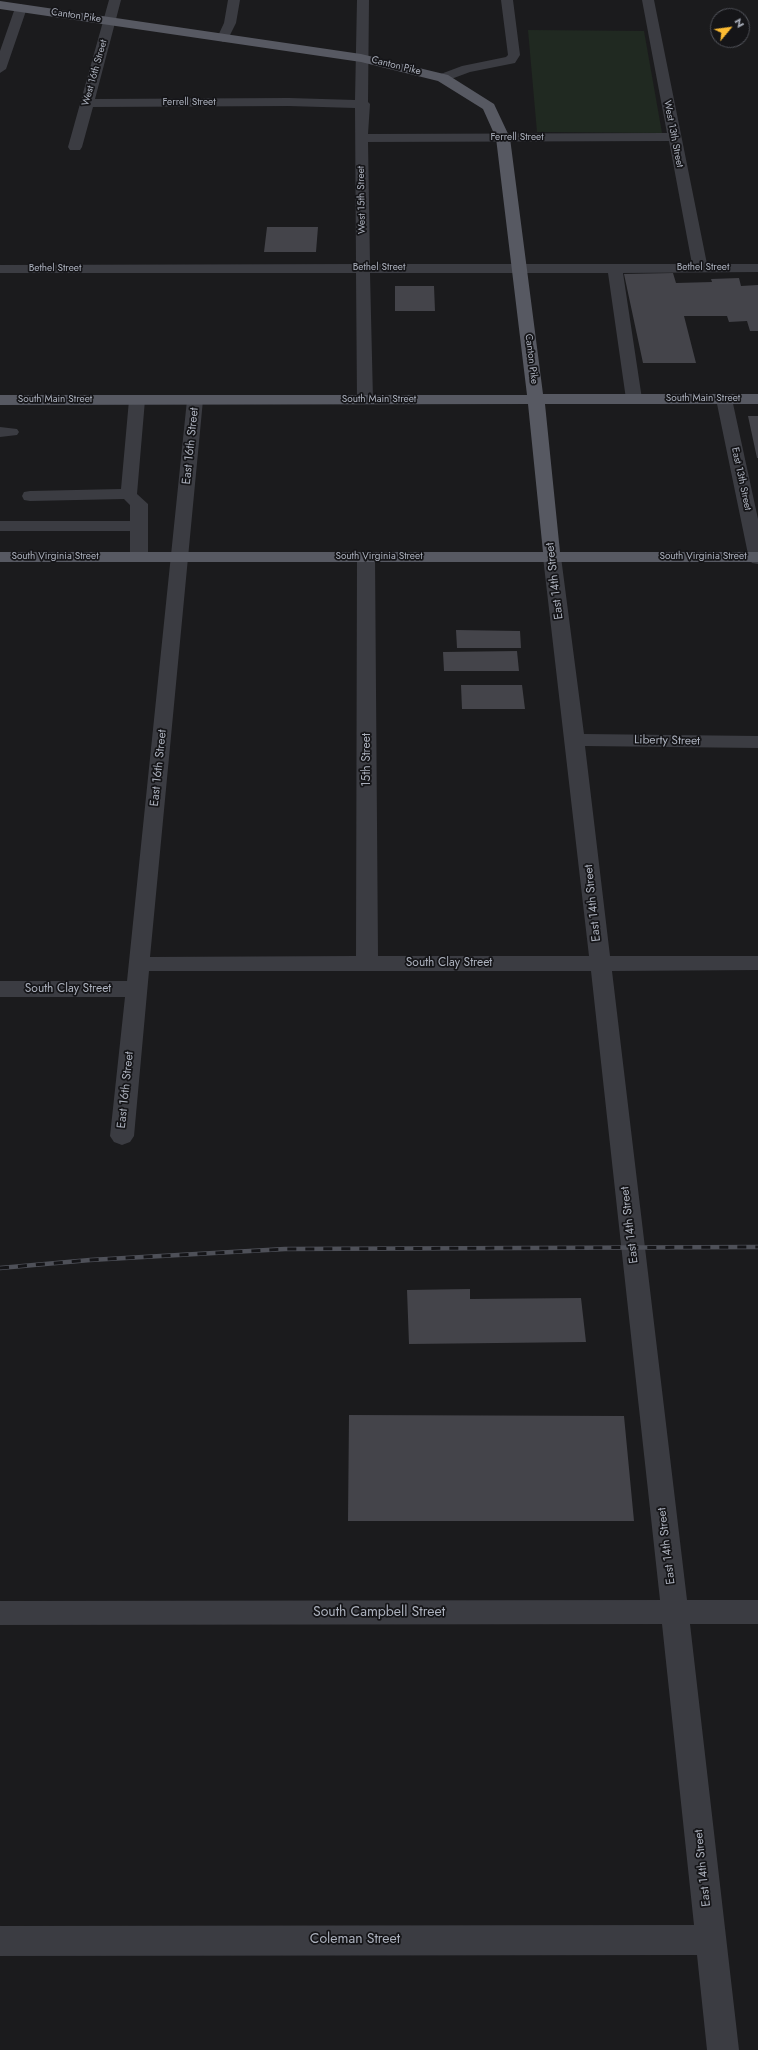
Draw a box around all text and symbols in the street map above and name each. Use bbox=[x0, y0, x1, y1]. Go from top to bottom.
street label: Canton Pike bbox=[50, 7, 102, 25]
north arrow bbox=[710, 8, 750, 48]
text: N bbox=[731, 15, 749, 30]
street label: West 16th Street bbox=[80, 38, 110, 108]
street label: Canton Pike bbox=[370, 54, 422, 78]
street label: Ferrell Street bbox=[162, 97, 216, 109]
street label: West 13th Street bbox=[661, 99, 685, 169]
street label: Ferrell Street bbox=[490, 132, 544, 144]
street label: West 15th Street bbox=[355, 166, 369, 234]
street label: Bethel Street bbox=[353, 262, 405, 274]
street label: Bethel Street bbox=[677, 262, 729, 274]
street label: Bethel Street bbox=[29, 263, 81, 275]
street label: Canton Pike bbox=[522, 333, 540, 385]
street label: South Main Street bbox=[666, 393, 740, 405]
street label: South Main Street bbox=[18, 394, 92, 406]
street label: South Main Street bbox=[342, 394, 416, 406]
street label: East 16th Street bbox=[180, 407, 202, 485]
street label: East 13th Street bbox=[728, 446, 754, 512]
street label: East 14th Street bbox=[543, 542, 567, 620]
street label: South Virginia Street bbox=[11, 551, 99, 563]
street label: South Virginia Street bbox=[335, 551, 423, 563]
street label: South Virginia Street bbox=[659, 551, 747, 563]
street label: East 16th Street bbox=[148, 729, 170, 807]
street label: 15th Street bbox=[360, 733, 374, 787]
street label: Liberty Street bbox=[634, 733, 700, 749]
street label: East 14th Street bbox=[582, 864, 604, 942]
street label: South Clay Street bbox=[406, 956, 492, 970]
street label: South Clay Street bbox=[25, 982, 111, 996]
street label: East 16th Street bbox=[115, 1051, 137, 1129]
street label: East 14th Street bbox=[618, 1186, 642, 1264]
street label: East 14th Street bbox=[655, 1507, 679, 1585]
street label: South Campbell Street bbox=[313, 1605, 445, 1621]
street label: East 14th Street bbox=[692, 1829, 714, 1907]
street label: Coleman Street bbox=[310, 1932, 400, 1948]

